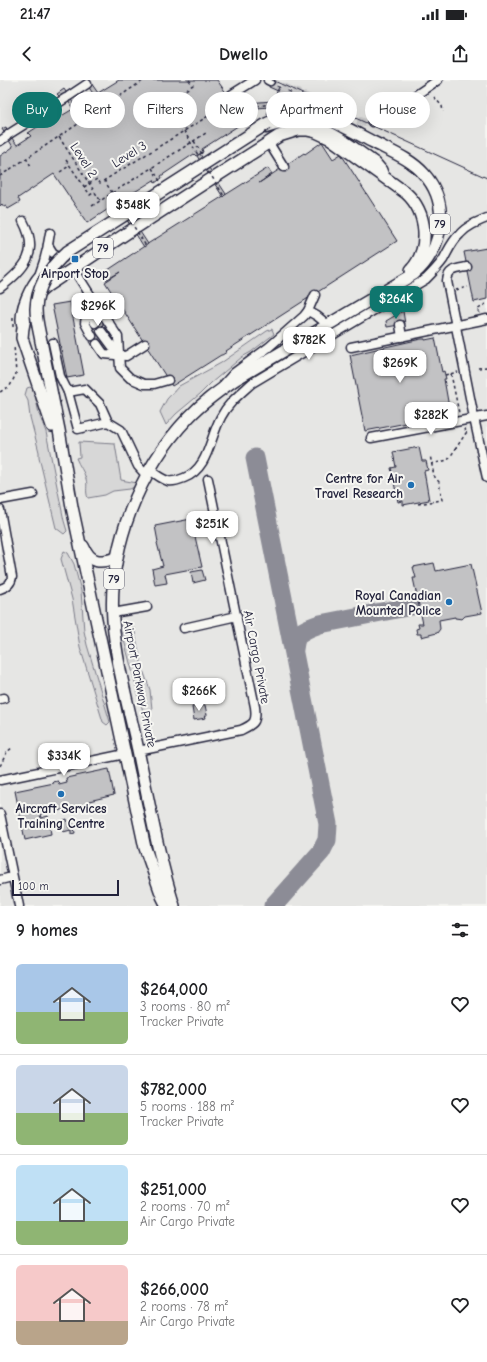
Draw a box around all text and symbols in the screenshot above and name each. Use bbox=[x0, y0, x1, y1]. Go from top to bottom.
text: 21:47 bbox=[20, 5, 50, 23]
icon: back bbox=[16, 43, 38, 65]
icon: share bbox=[449, 43, 471, 65]
text: Dwello bbox=[219, 44, 268, 65]
chip: Buy bbox=[12, 92, 62, 128]
chip: Rent bbox=[70, 92, 125, 128]
chip: Filters bbox=[133, 92, 197, 128]
chip: New bbox=[205, 92, 258, 128]
chip: Apartment bbox=[266, 92, 357, 128]
chip: House bbox=[365, 92, 430, 128]
street label: Level 3 bbox=[109, 138, 149, 170]
street label: Level 2 bbox=[67, 140, 101, 180]
pin: $548K bbox=[105, 192, 161, 226]
text: $548K bbox=[116, 197, 150, 212]
road number: 79 bbox=[430, 214, 450, 234]
road number: 79 bbox=[93, 238, 113, 258]
marker: Airport Stop bbox=[70, 254, 80, 264]
place label: Airport Stop bbox=[41, 266, 109, 281]
pin: $264K bbox=[368, 286, 424, 320]
text: $264K bbox=[379, 291, 413, 306]
pin: $296K bbox=[70, 293, 126, 327]
text: $296K bbox=[80, 298, 116, 313]
pin: $782K bbox=[281, 327, 337, 361]
text: $782K bbox=[292, 332, 326, 347]
pin: $269K bbox=[372, 350, 428, 384]
text: $269K bbox=[382, 355, 418, 370]
pin: $282K bbox=[403, 402, 459, 436]
text: $282K bbox=[414, 407, 448, 422]
place label: Centre for Air Travel Research bbox=[315, 471, 404, 501]
marker: Centre for Air Travel Research bbox=[406, 480, 416, 490]
pin: $251K bbox=[184, 511, 240, 545]
text: $251K bbox=[195, 516, 229, 531]
road number: 79 bbox=[104, 569, 124, 589]
place label: Royal Canadian Mounted Police bbox=[355, 588, 442, 618]
marker: Royal Canadian Mounted Police bbox=[444, 597, 454, 607]
street label: Air Cargo Private bbox=[241, 609, 273, 705]
street label: Airport Parkway Private bbox=[120, 619, 160, 749]
pin: $266K bbox=[171, 678, 227, 712]
text: $266K bbox=[181, 683, 217, 698]
pin: $334K bbox=[36, 743, 92, 777]
text: $334K bbox=[47, 748, 81, 763]
marker: Aircraft Services Training Centre bbox=[56, 789, 66, 799]
place label: Aircraft Services Training Centre bbox=[15, 801, 107, 831]
scale bar bbox=[12, 878, 119, 897]
text: 100 m bbox=[18, 880, 49, 893]
icon: filters bbox=[449, 919, 471, 941]
text: 9 homes bbox=[16, 921, 78, 940]
icon: home bbox=[48, 980, 96, 1028]
text: $264,000 bbox=[140, 980, 208, 999]
icon: heart bbox=[449, 993, 471, 1015]
text: 3 rooms · 80 m² bbox=[140, 999, 230, 1014]
text: Tracker Private bbox=[140, 1014, 224, 1029]
text: $782,000 bbox=[140, 1080, 207, 1099]
icon: home bbox=[48, 1081, 96, 1129]
icon: heart bbox=[449, 1094, 471, 1116]
text: 5 rooms · 188 m² bbox=[140, 1099, 234, 1114]
text: Tracker Private bbox=[140, 1114, 224, 1129]
text: $251,000 bbox=[140, 1180, 207, 1199]
icon: home bbox=[48, 1181, 96, 1229]
icon: heart bbox=[449, 1194, 471, 1216]
text: 2 rooms · 70 m² bbox=[140, 1199, 229, 1214]
text: Air Cargo Private bbox=[140, 1214, 235, 1229]
text: $266,000 bbox=[140, 1280, 209, 1299]
icon: home bbox=[48, 1281, 96, 1329]
icon: heart bbox=[449, 1294, 471, 1316]
text: 2 rooms · 78 m² bbox=[140, 1299, 228, 1314]
text: Air Cargo Private bbox=[140, 1314, 235, 1329]

